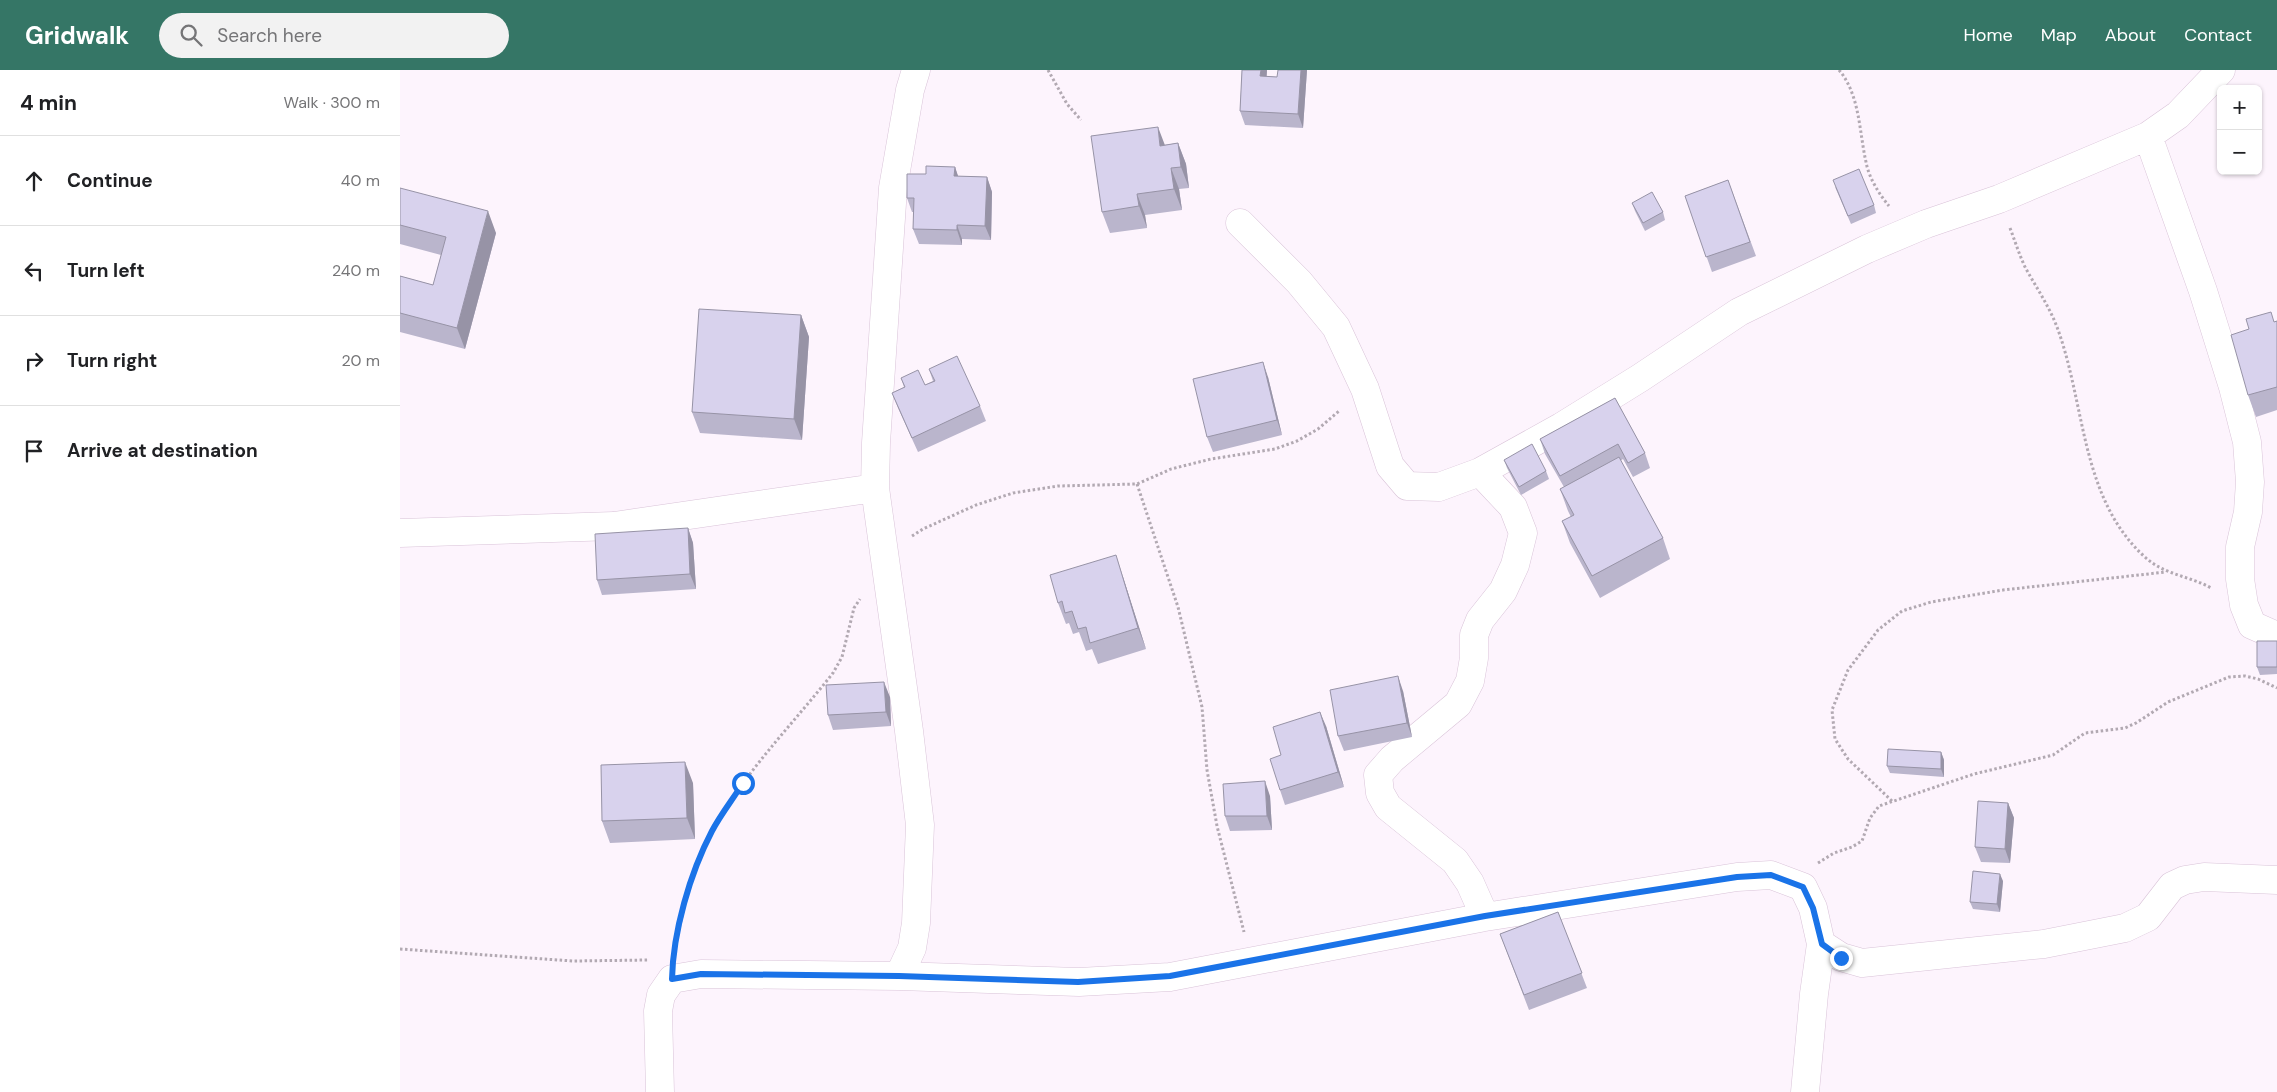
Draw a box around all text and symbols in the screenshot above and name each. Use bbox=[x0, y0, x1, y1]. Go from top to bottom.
search box bbox=[159, 13, 509, 58]
text: Gridwalk bbox=[25, 20, 129, 51]
icon: search bbox=[177, 21, 205, 49]
text: Search here bbox=[217, 23, 322, 48]
text: Home bbox=[1963, 23, 2013, 47]
text: Map bbox=[2041, 23, 2077, 47]
text: About bbox=[2105, 23, 2156, 47]
text: Contact bbox=[2184, 23, 2252, 47]
map controls bbox=[2217, 85, 2262, 175]
button: + bbox=[2217, 85, 2262, 130]
text: 4 min bbox=[20, 89, 77, 117]
text: Walk · 300 m bbox=[283, 92, 380, 113]
button: − bbox=[2217, 130, 2262, 175]
icon: ahead bbox=[20, 167, 48, 195]
text: Continue bbox=[67, 168, 153, 193]
text: 40 m bbox=[341, 170, 380, 191]
icon: left bbox=[20, 257, 48, 285]
text: Turn left bbox=[67, 258, 145, 283]
text: 240 m bbox=[332, 260, 380, 281]
icon: right bbox=[20, 347, 48, 375]
text: Turn right bbox=[67, 348, 157, 373]
text: 20 m bbox=[341, 350, 380, 371]
icon: arrive bbox=[20, 437, 48, 465]
text: Arrive at destination bbox=[67, 438, 258, 463]
route start bbox=[732, 772, 755, 795]
route end bbox=[1830, 947, 1853, 970]

